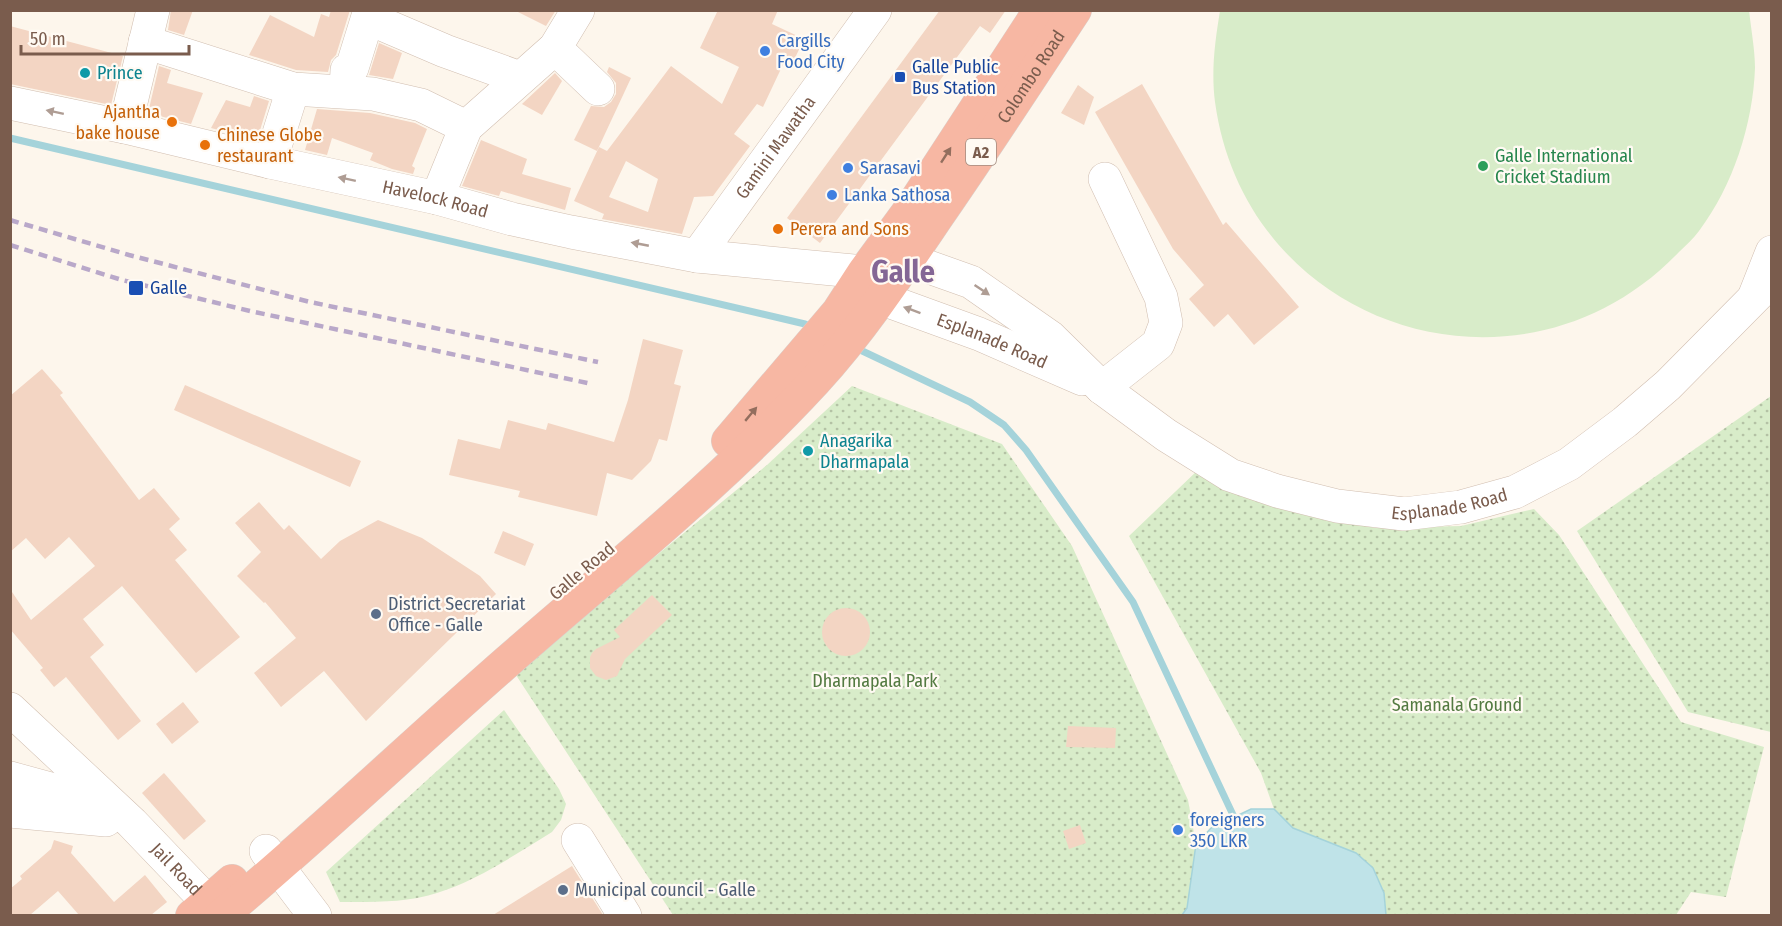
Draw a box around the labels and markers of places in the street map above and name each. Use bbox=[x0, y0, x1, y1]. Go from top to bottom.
place label: Cargills Food City bbox=[777, 30, 845, 73]
marker: Cargills Food City bbox=[758, 44, 772, 58]
place label: Galle Public Bus Station bbox=[912, 56, 999, 99]
place label: Prince bbox=[97, 62, 143, 84]
marker: Prince bbox=[78, 66, 92, 80]
marker: Galle Public Bus Station bbox=[893, 70, 907, 84]
place label: Ajantha bake house bbox=[75, 101, 160, 144]
marker: Ajantha bake house bbox=[165, 115, 179, 129]
place label: Chinese Globe restaurant bbox=[217, 124, 322, 167]
marker: Chinese Globe restaurant bbox=[198, 138, 212, 152]
place label: Galle International Cricket Stadium bbox=[1495, 145, 1633, 188]
place label: Sarasavi bbox=[860, 157, 921, 179]
marker: Galle International Cricket Stadium bbox=[1476, 159, 1490, 173]
marker: Sarasavi bbox=[841, 161, 855, 175]
place label: Lanka Sathosa bbox=[844, 184, 950, 206]
marker: Lanka Sathosa bbox=[825, 188, 839, 202]
place label: Perera and Sons bbox=[790, 218, 909, 240]
marker: Perera and Sons bbox=[771, 222, 785, 236]
place label: Galle bbox=[150, 277, 187, 299]
marker: Galle bbox=[127, 279, 145, 297]
place label: Anagarika Dharmapala bbox=[820, 430, 909, 473]
marker: Anagarika Dharmapala bbox=[801, 444, 815, 458]
place label: District Secretariat Office - Galle bbox=[388, 593, 526, 636]
marker: District Secretariat Office - Galle bbox=[369, 607, 383, 621]
place label: foreigners 350 LKR bbox=[1190, 809, 1265, 852]
marker: foreigners 350 LKR bbox=[1171, 823, 1185, 837]
place label: Municipal council - Galle bbox=[575, 879, 756, 901]
marker: Municipal council - Galle bbox=[556, 883, 570, 897]

